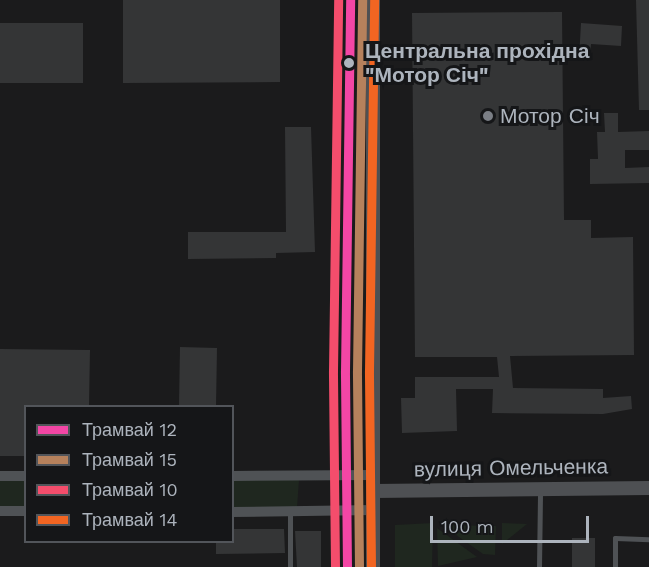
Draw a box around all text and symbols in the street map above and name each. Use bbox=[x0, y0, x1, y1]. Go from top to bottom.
place label: Центральна прохідна "Мотор Січ" bbox=[365, 38, 589, 88]
marker: Центральна прохідна "Мотор Січ" bbox=[338, 52, 360, 74]
place label: Мотор Січ bbox=[500, 103, 600, 129]
marker: Мотор Січ bbox=[481, 109, 495, 123]
legend bbox=[24, 405, 234, 543]
text: Трамвай 12 bbox=[82, 419, 177, 440]
text: Трамвай 15 bbox=[82, 449, 177, 470]
street label: вулиця Омельченка bbox=[414, 454, 608, 482]
text: Трамвай 10 bbox=[82, 479, 178, 500]
scale bar bbox=[433, 504, 592, 542]
text: Трамвай 14 bbox=[82, 509, 178, 530]
text: 100 m bbox=[441, 516, 494, 537]

